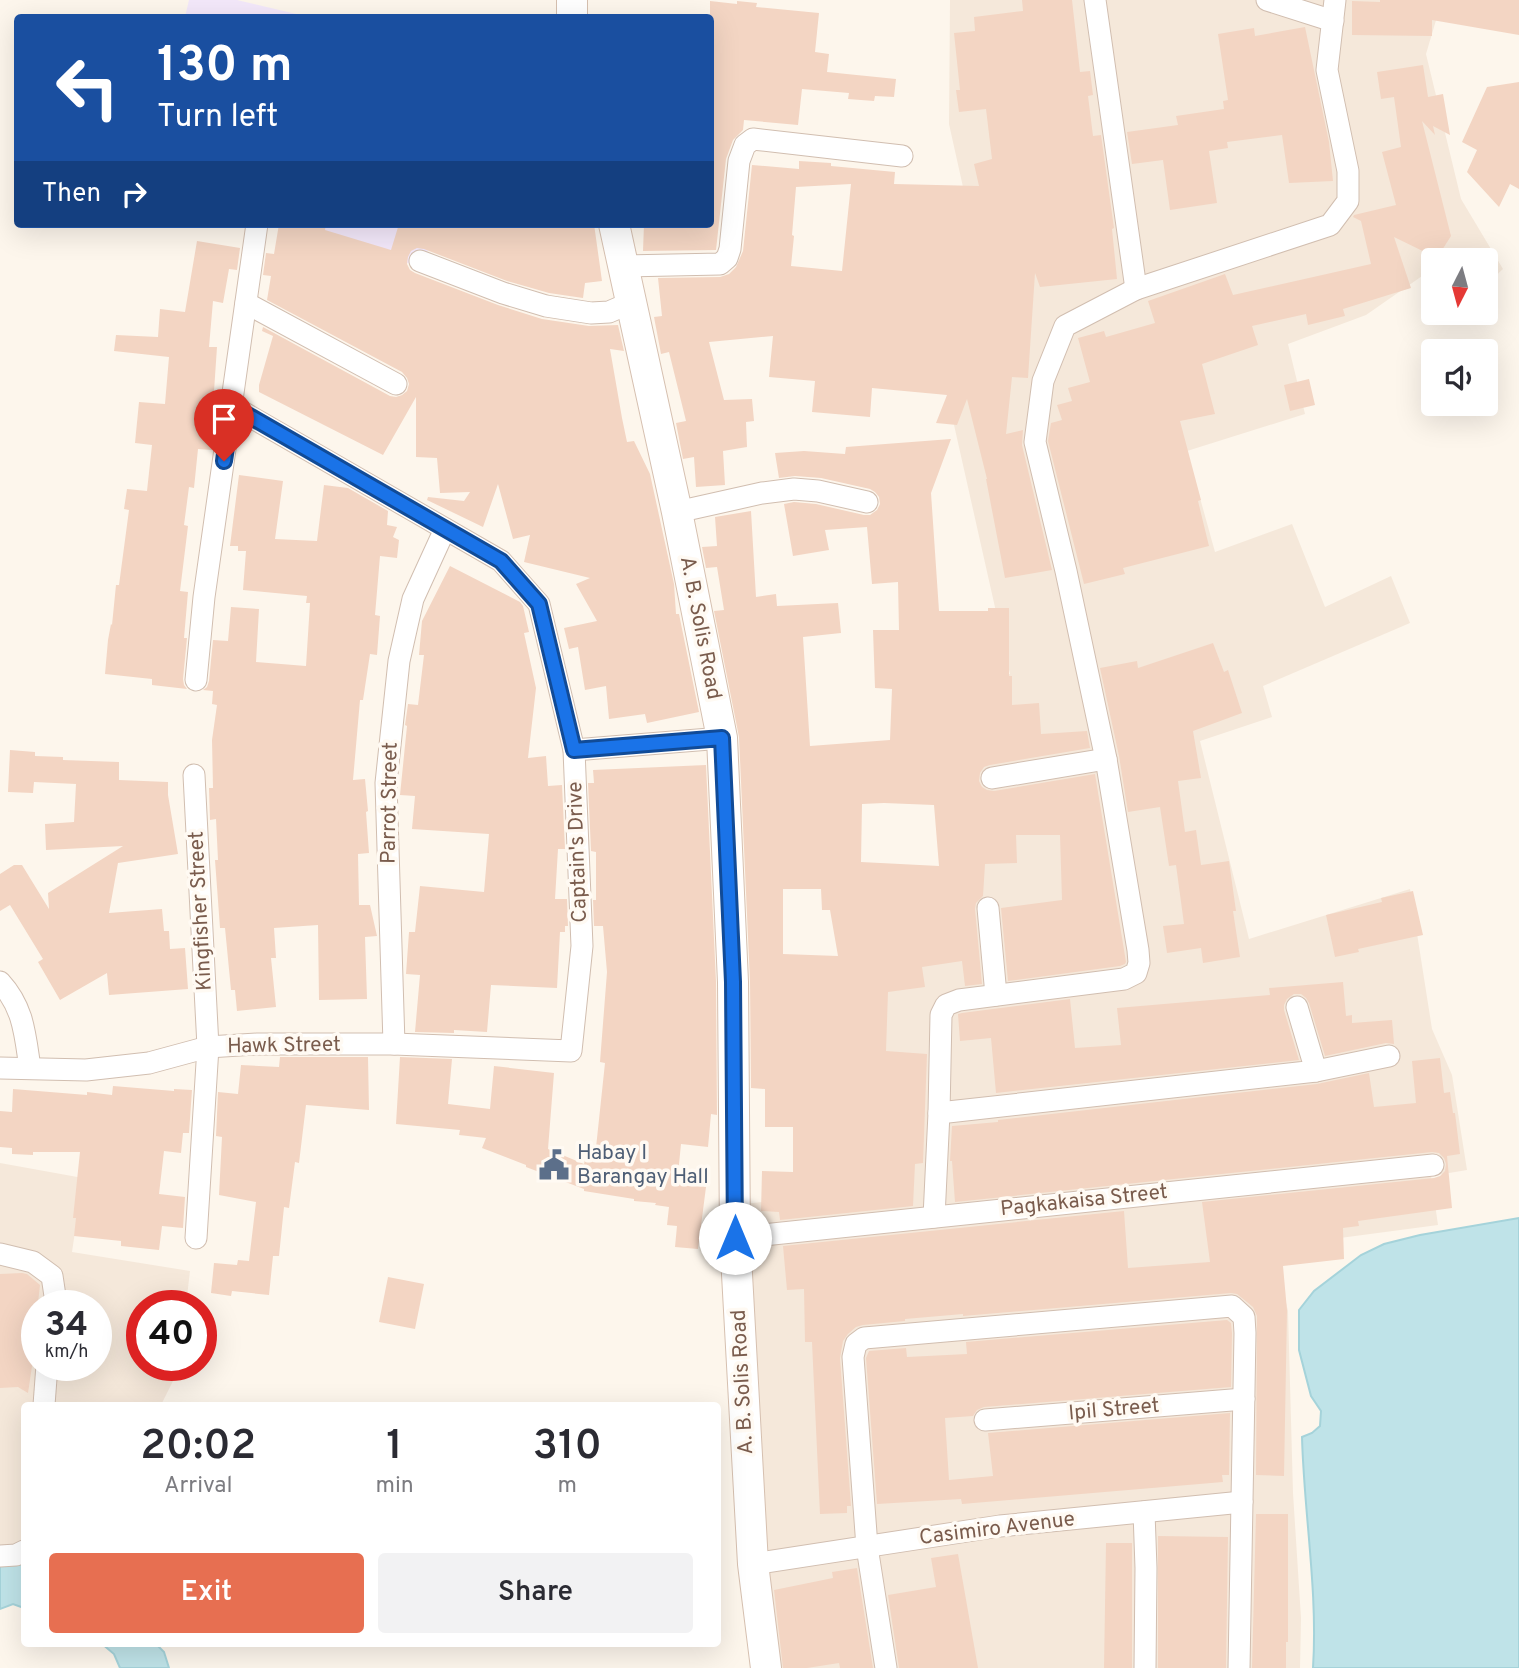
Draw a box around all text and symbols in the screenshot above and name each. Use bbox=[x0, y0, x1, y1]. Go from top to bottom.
text: 130 m bbox=[157, 37, 293, 99]
icon: left bbox=[42, 42, 133, 133]
text: Turn left bbox=[157, 98, 278, 138]
icon: right bbox=[115, 175, 153, 213]
text: Then bbox=[42, 178, 101, 211]
north arrow bbox=[1421, 248, 1498, 326]
map controls bbox=[1421, 248, 1498, 416]
button: sound bbox=[1421, 339, 1498, 416]
pin bbox=[194, 389, 254, 461]
icon: arrive bbox=[205, 400, 243, 438]
street label: A. B. Solis Road bbox=[673, 554, 727, 702]
street label: Parrot Street bbox=[375, 742, 405, 864]
street label: Captain's Drive bbox=[562, 781, 594, 923]
street label: Kingfisher Street bbox=[183, 830, 219, 992]
street label: Hawk Street bbox=[227, 1032, 341, 1060]
place label: Habay I Barangay Hall bbox=[577, 1140, 709, 1191]
public building icon: Habay I Barangay Hall bbox=[537, 1148, 571, 1182]
street label: Pagkakaisa Street bbox=[999, 1179, 1169, 1223]
position arrow bbox=[698, 1201, 772, 1275]
speed limit sign: 40 bbox=[126, 1290, 217, 1381]
text: 34 bbox=[45, 1304, 88, 1348]
street label: A. B. Solis Road bbox=[726, 1309, 760, 1455]
text: km/h bbox=[45, 1341, 88, 1364]
street label: Ipil Street bbox=[1067, 1393, 1161, 1427]
text: 20:02 bbox=[140, 1421, 256, 1474]
text: 1 bbox=[386, 1421, 403, 1474]
text: 310 bbox=[533, 1421, 602, 1474]
text: Arrival bbox=[164, 1472, 232, 1501]
text: min bbox=[375, 1472, 414, 1501]
text: m bbox=[558, 1472, 577, 1501]
street label: Casimiro Avenue bbox=[918, 1506, 1076, 1552]
button: Exit bbox=[49, 1553, 364, 1633]
button: Share bbox=[378, 1553, 693, 1633]

